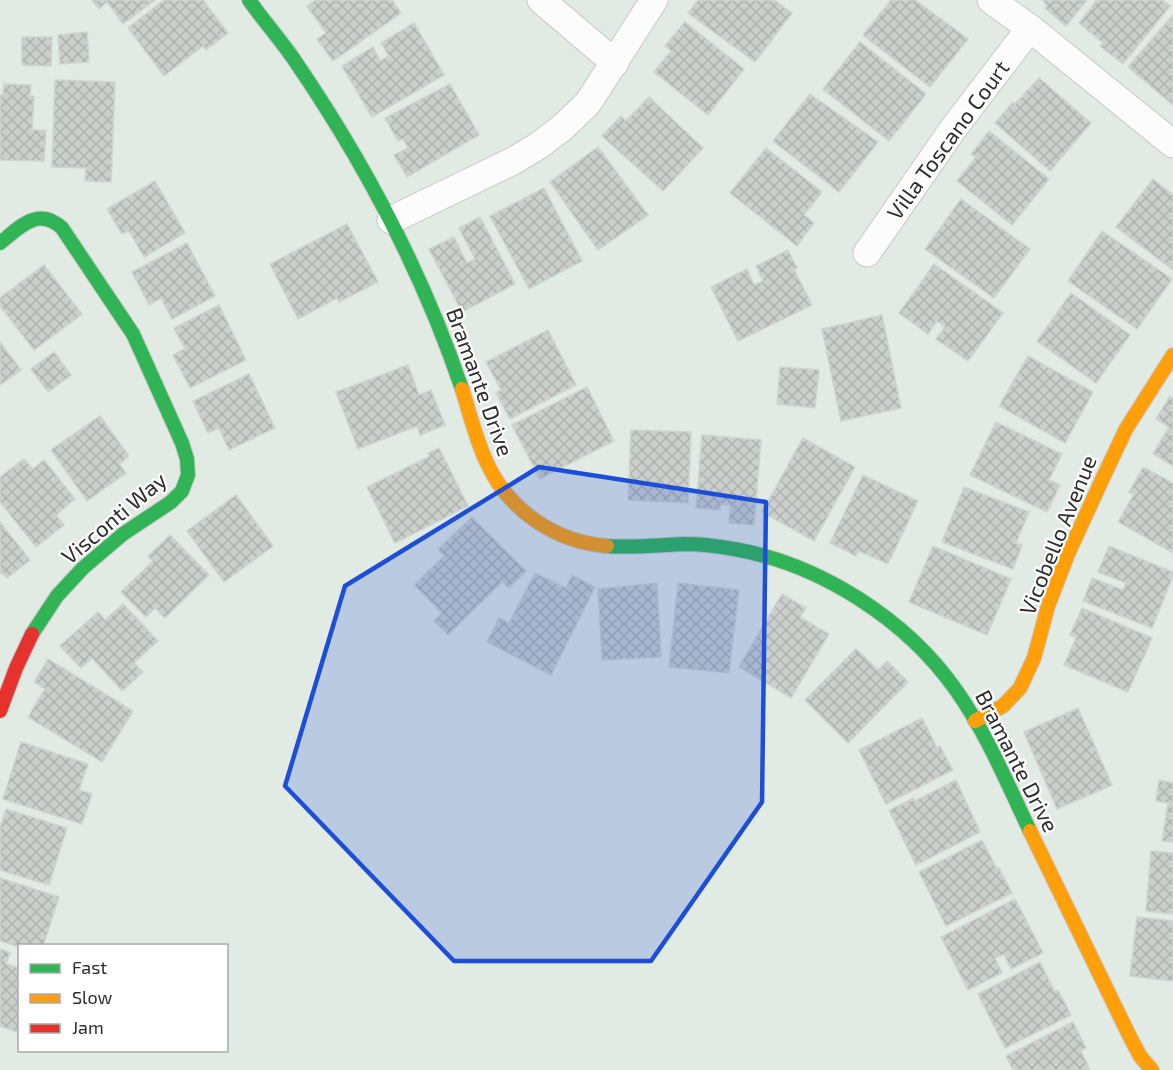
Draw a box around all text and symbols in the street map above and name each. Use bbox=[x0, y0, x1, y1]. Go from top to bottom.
street label: Villa Toscano Court bbox=[881, 55, 1014, 224]
street label: Bramante Drive bbox=[442, 304, 520, 459]
street label: Vicobello Avenue bbox=[1013, 451, 1101, 618]
street label: Visconti Way bbox=[56, 466, 171, 569]
street label: Bramante Drive bbox=[971, 685, 1065, 836]
legend bbox=[18, 944, 228, 1052]
text: Fast bbox=[72, 956, 107, 978]
text: Slow bbox=[72, 986, 113, 1008]
text: Jam bbox=[72, 1016, 104, 1038]

